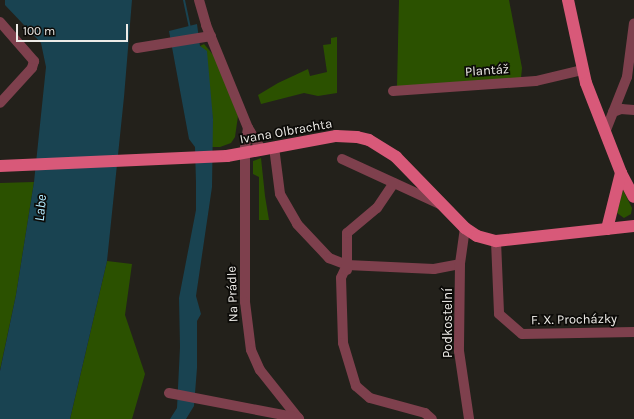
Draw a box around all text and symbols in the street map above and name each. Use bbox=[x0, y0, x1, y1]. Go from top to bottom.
scale bar bbox=[18, 16, 130, 42]
text: 100 m bbox=[23, 24, 55, 38]
street label: Plantáž bbox=[464, 62, 510, 80]
street label: Ivana Olbrachta bbox=[239, 116, 333, 148]
water label: Labe bbox=[31, 194, 51, 222]
street label: Na Prádle bbox=[224, 266, 242, 322]
street label: Podkostelní bbox=[440, 288, 456, 358]
street label: F. X. Procházky bbox=[531, 311, 617, 329]

